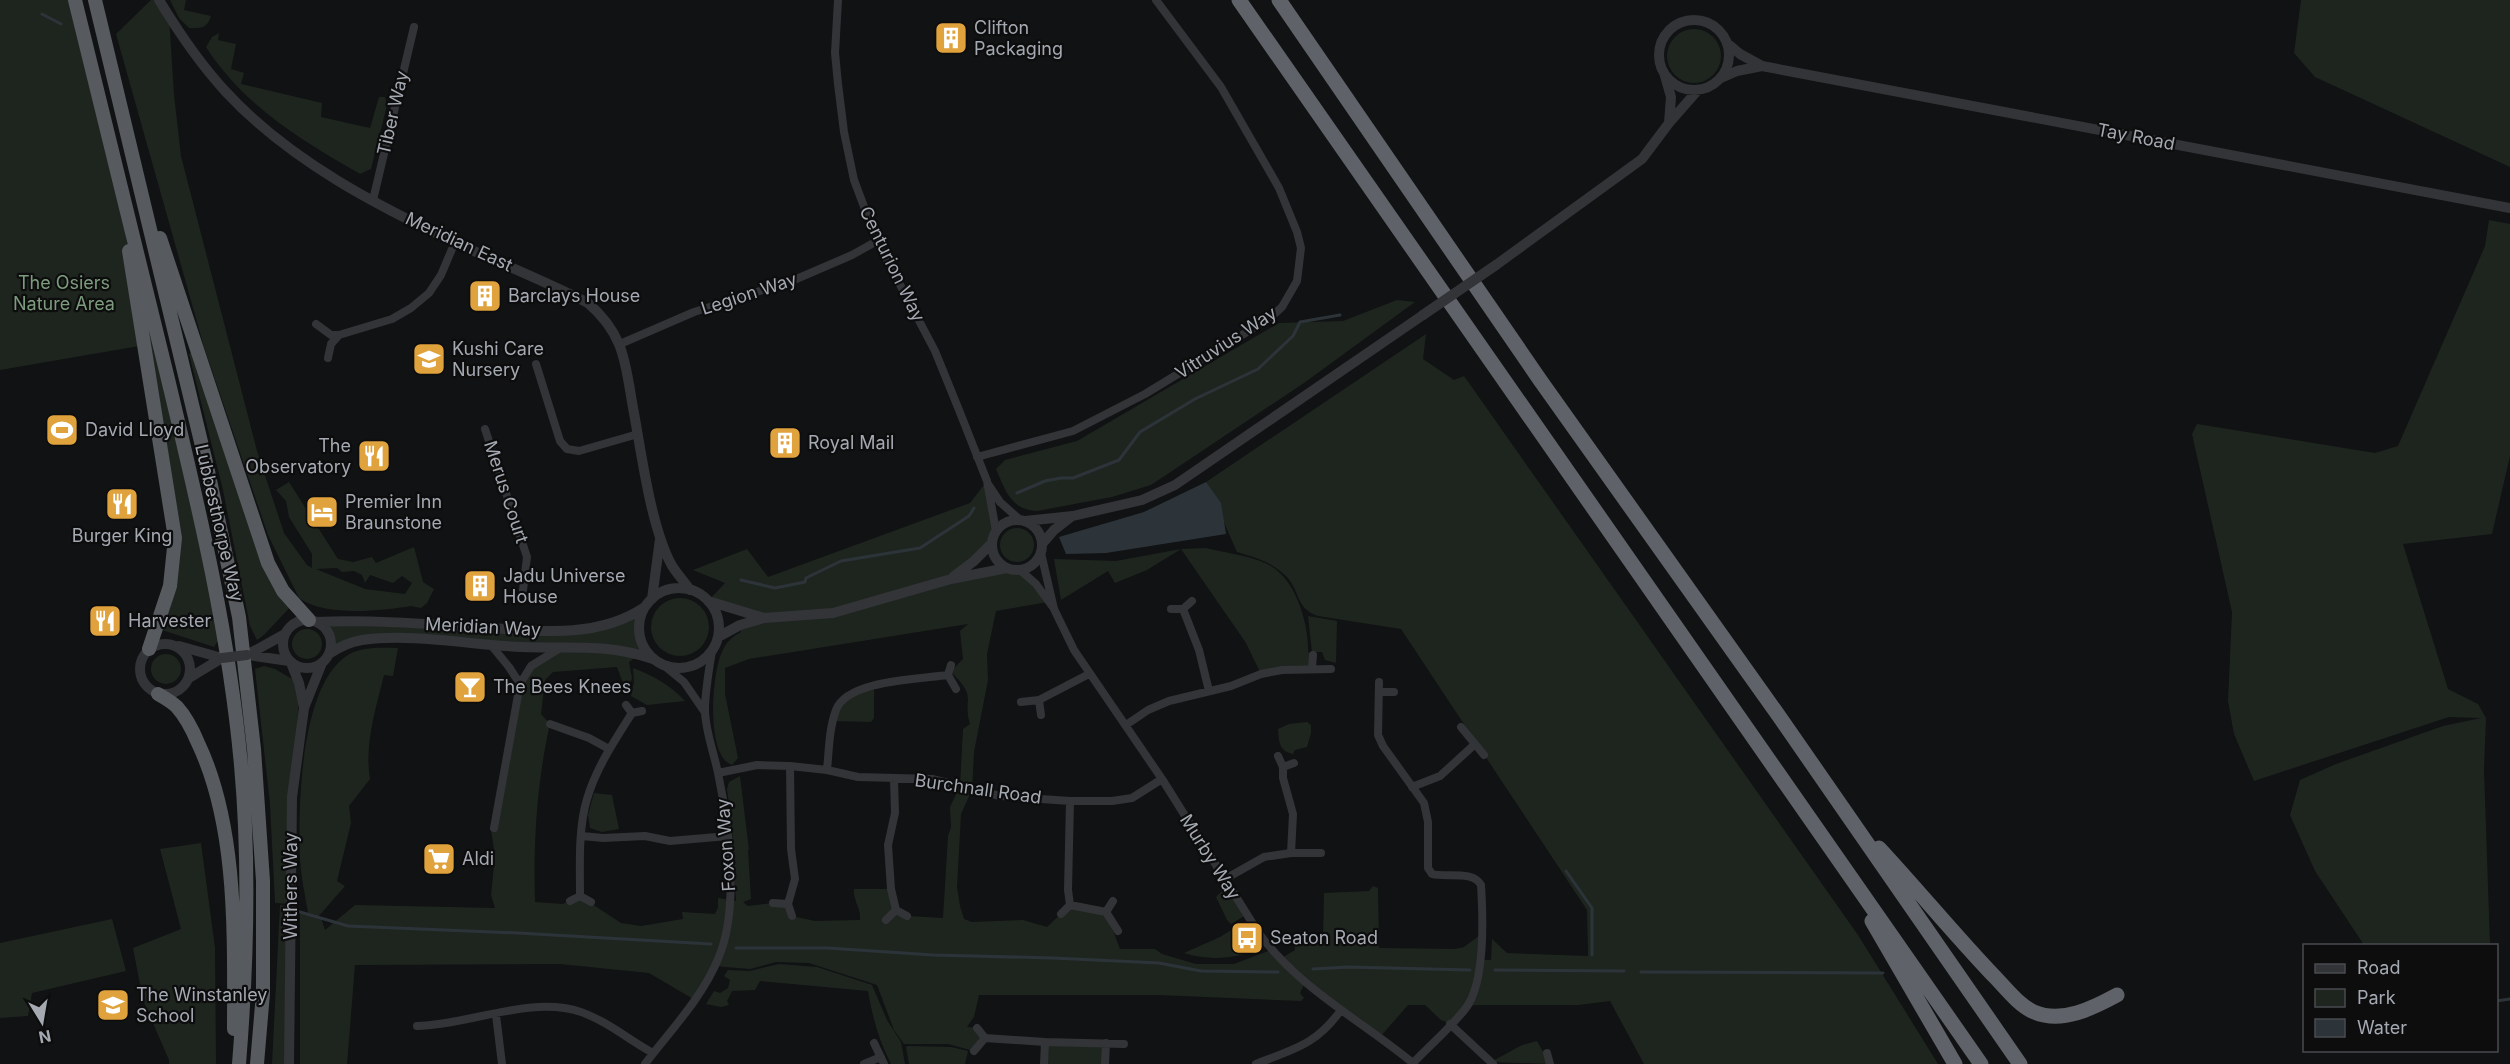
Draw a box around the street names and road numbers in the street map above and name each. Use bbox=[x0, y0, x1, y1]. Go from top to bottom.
street label: Tiber Way bbox=[373, 69, 412, 157]
street label: Tay Road bbox=[2095, 119, 2177, 154]
street label: Centurion Way bbox=[856, 203, 929, 325]
street label: Meridian East bbox=[402, 208, 516, 276]
street label: Legion Way bbox=[698, 268, 799, 319]
street label: Vitruvius Way bbox=[1171, 302, 1280, 383]
street label: Merus Court bbox=[480, 438, 533, 546]
street label: Lubbesthorpe Way bbox=[191, 442, 248, 603]
street label: Meridian Way bbox=[424, 613, 542, 640]
street label: Burchnall Road bbox=[913, 769, 1043, 808]
street label: Foxon Way bbox=[712, 798, 739, 892]
street label: Murby Way bbox=[1176, 810, 1245, 903]
street label: Withers Way bbox=[280, 832, 301, 940]

